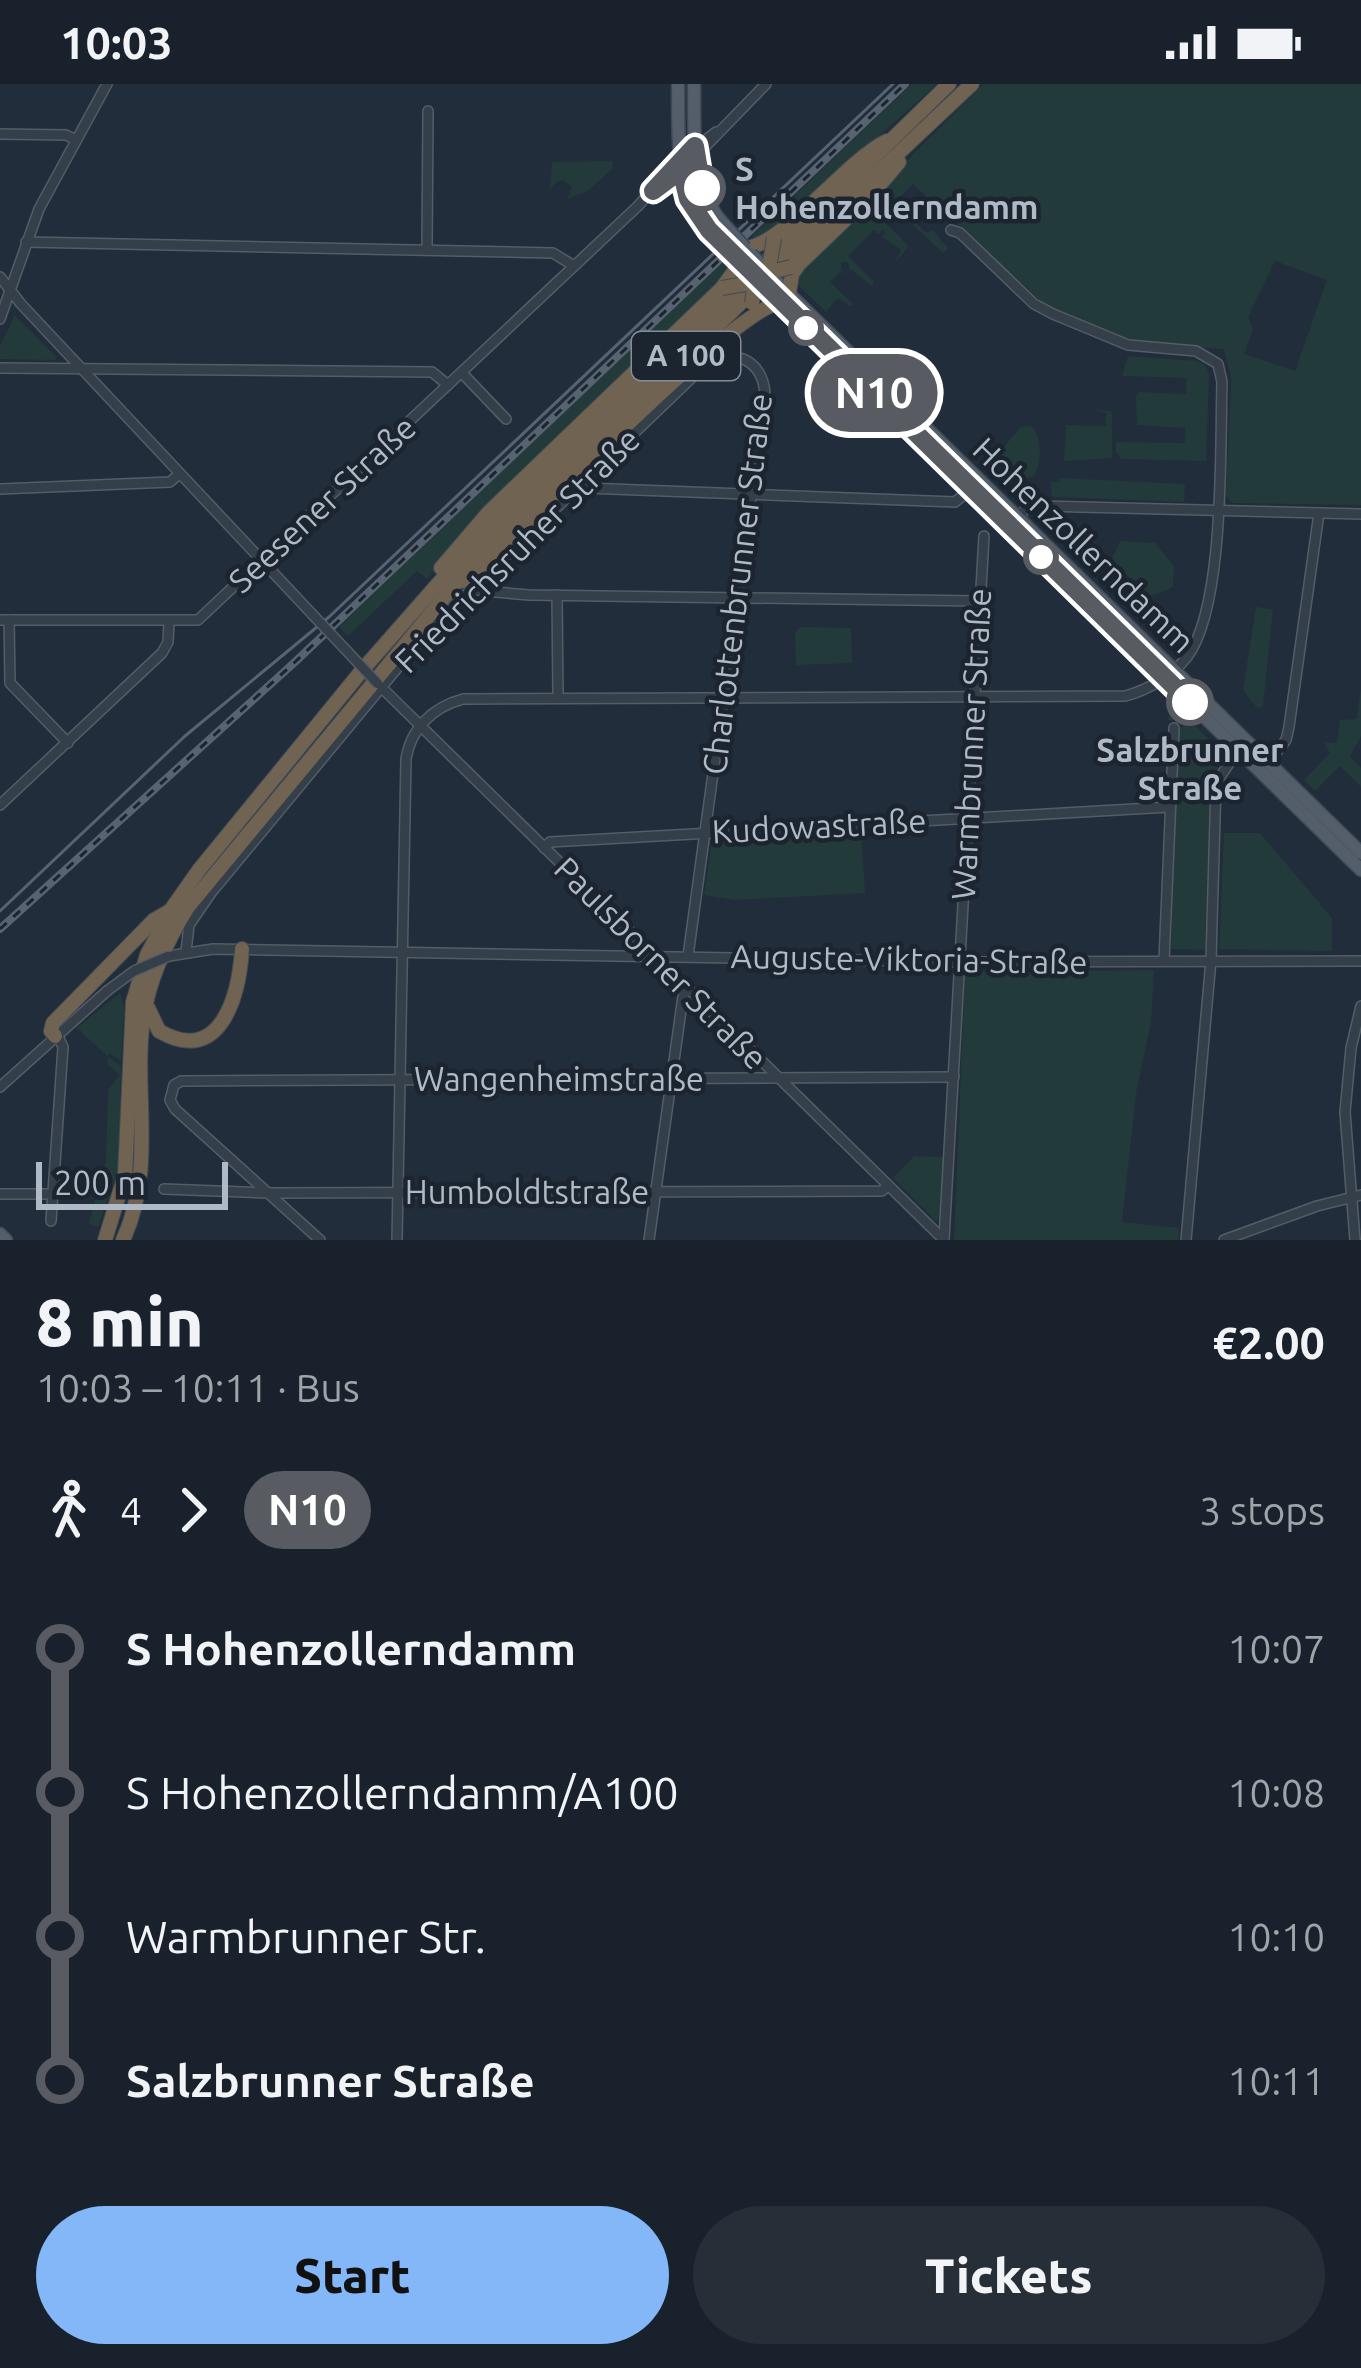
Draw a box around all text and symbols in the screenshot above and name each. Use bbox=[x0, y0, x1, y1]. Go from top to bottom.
text: 10:03 bbox=[60, 17, 173, 68]
place label: S Hohenzollerndamm bbox=[735, 150, 1038, 225]
marker: S Hohenzollerndamm bbox=[680, 166, 724, 210]
unlabelled marker bbox=[790, 312, 822, 344]
road number: A 100 bbox=[632, 332, 740, 380]
line badge: N10 bbox=[805, 354, 943, 432]
text: N10 bbox=[835, 369, 913, 416]
street label: Charlottenbrunner Straße bbox=[695, 391, 778, 777]
street label: Seesener Straße bbox=[221, 408, 422, 599]
street label: Friedrichsruher Straße bbox=[387, 420, 646, 679]
street label: Hohenzollerndamm bbox=[966, 430, 1202, 660]
unlabelled marker bbox=[1025, 541, 1057, 573]
street label: Warmbrunner Straße bbox=[944, 587, 997, 901]
marker: Salzbrunner Straße bbox=[1168, 680, 1212, 724]
place label: Salzbrunner Straße bbox=[1096, 731, 1284, 806]
street label: Kudowastraße bbox=[711, 801, 927, 850]
street label: Paulsborner Straße bbox=[548, 849, 775, 1076]
street label: Auguste-Viktoria-Straße bbox=[730, 937, 1088, 980]
street label: Wangenheimstraße bbox=[414, 1060, 704, 1097]
scale bar bbox=[36, 1156, 228, 1209]
text: 200 m bbox=[54, 1164, 146, 1201]
street label: Humboldtstraße bbox=[405, 1173, 649, 1210]
text: 8 min bbox=[36, 1284, 204, 1358]
text: €2.00 bbox=[1212, 1317, 1325, 1368]
text: 10:03 – 10:11 · Bus bbox=[36, 1366, 360, 1409]
icon: walk bbox=[36, 1477, 102, 1543]
icon: forward bbox=[160, 1477, 226, 1543]
text: N10 bbox=[268, 1486, 347, 1533]
text: 4 bbox=[120, 1489, 142, 1532]
text: 3 stops bbox=[1199, 1489, 1325, 1532]
text: S Hohenzollerndamm bbox=[126, 1623, 576, 1674]
text: 10:07 bbox=[1227, 1627, 1325, 1670]
text: S Hohenzollerndamm/A100 bbox=[126, 1767, 679, 1818]
text: 10:08 bbox=[1227, 1771, 1325, 1814]
text: Warmbrunner Str. bbox=[126, 1911, 486, 1962]
text: 10:10 bbox=[1227, 1915, 1325, 1958]
text: Salzbrunner Straße bbox=[126, 2055, 535, 2106]
text: 10:11 bbox=[1227, 2059, 1325, 2102]
button: Start bbox=[36, 2206, 669, 2344]
button: Tickets bbox=[693, 2206, 1325, 2344]

